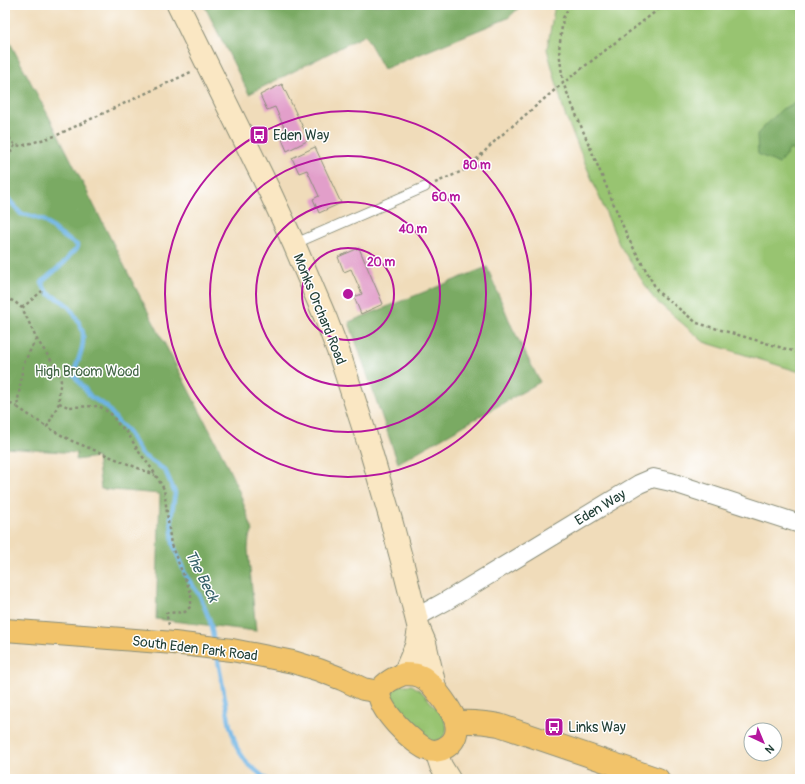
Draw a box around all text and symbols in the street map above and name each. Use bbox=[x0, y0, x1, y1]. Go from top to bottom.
bus stop icon: Eden Way bbox=[248, 124, 270, 146]
place label: Eden Way bbox=[273, 127, 329, 144]
text: 80 m bbox=[463, 158, 491, 173]
text: 60 m bbox=[432, 190, 461, 205]
text: 40 m bbox=[398, 222, 428, 237]
street label: Monks Orchard Road bbox=[290, 251, 350, 367]
text: 20 m bbox=[367, 255, 395, 270]
centre of rings bbox=[341, 287, 355, 301]
park label: High Broom Wood bbox=[35, 363, 140, 380]
street label: Eden Way bbox=[572, 486, 629, 529]
water label: The Beck bbox=[180, 547, 223, 607]
street label: South Eden Park Road bbox=[131, 632, 259, 665]
bus stop icon: Links Way bbox=[543, 716, 565, 738]
place label: Links Way bbox=[568, 719, 626, 736]
north arrow bbox=[743, 722, 783, 762]
text: N bbox=[762, 742, 777, 756]

